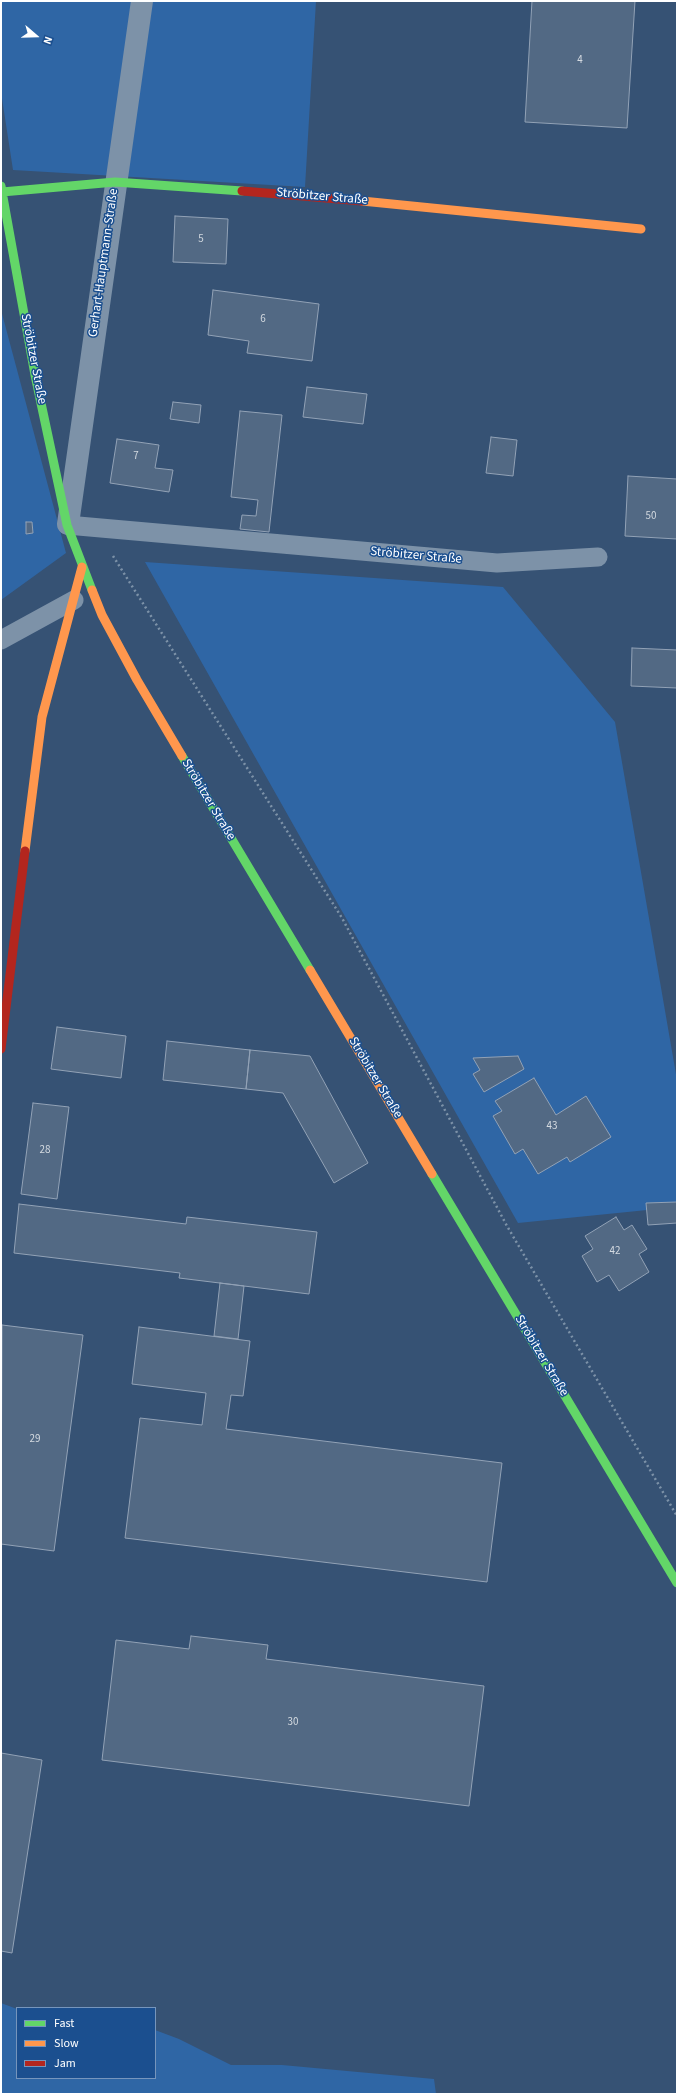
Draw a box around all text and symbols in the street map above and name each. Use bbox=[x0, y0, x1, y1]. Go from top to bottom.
north arrow bbox=[16, 16, 56, 56]
text: N bbox=[39, 34, 56, 46]
house number: 4 bbox=[577, 54, 583, 68]
street label: Ströbitzer Straße bbox=[276, 185, 368, 209]
street label: Gerhart-Hauptmann-Straße bbox=[86, 188, 122, 338]
house number: 5 bbox=[198, 233, 204, 247]
street label: Ströbitzer Straße bbox=[17, 312, 49, 406]
house number: 6 bbox=[260, 313, 266, 327]
house number: 7 bbox=[133, 450, 139, 464]
house number: 50 bbox=[646, 510, 656, 524]
street label: Ströbitzer Straße bbox=[370, 544, 462, 568]
street label: Ströbitzer Straße bbox=[178, 757, 238, 843]
street label: Ströbitzer Straße bbox=[345, 1035, 405, 1121]
house number: 43 bbox=[547, 1120, 557, 1134]
house number: 28 bbox=[40, 1144, 50, 1158]
house number: 42 bbox=[610, 1245, 620, 1259]
street label: Ströbitzer Straße bbox=[511, 1313, 571, 1399]
house number: 29 bbox=[30, 1433, 40, 1447]
house number: 30 bbox=[288, 1716, 298, 1730]
legend bbox=[16, 2007, 156, 2079]
text: Fast bbox=[54, 2015, 74, 2032]
text: Slow bbox=[54, 2035, 79, 2052]
text: Jam bbox=[54, 2055, 76, 2072]

